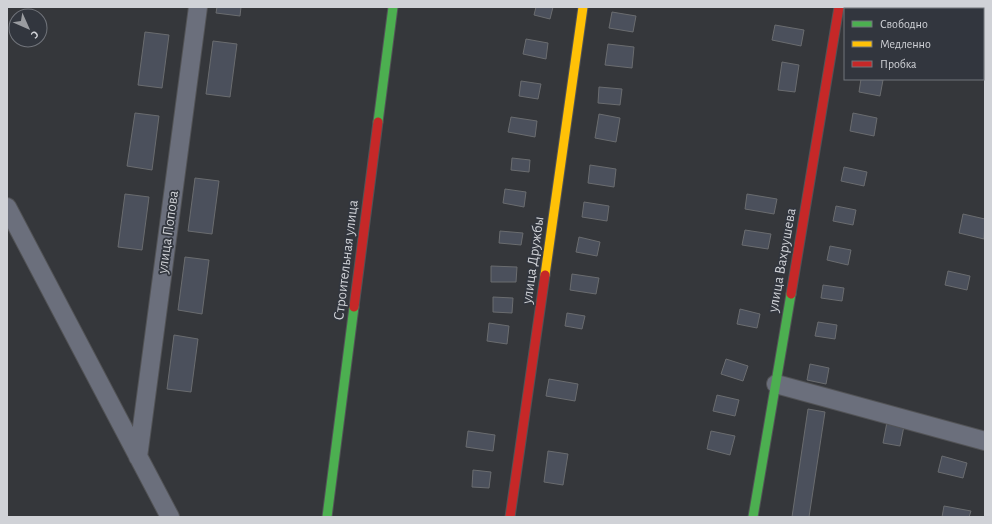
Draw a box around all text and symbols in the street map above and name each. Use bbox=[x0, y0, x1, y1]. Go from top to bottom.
north arrow bbox=[8, 8, 48, 48]
legend bbox=[844, 8, 984, 80]
text: Свободно bbox=[880, 18, 928, 30]
text: С bbox=[29, 29, 41, 41]
text: Медленно bbox=[880, 38, 931, 50]
text: Пробка bbox=[880, 58, 917, 70]
street label: улица Попова bbox=[155, 189, 181, 275]
street label: Строительная улица bbox=[331, 199, 361, 321]
street label: улица Вахрушева bbox=[765, 207, 799, 314]
street label: улица Дружбы bbox=[519, 215, 547, 306]

